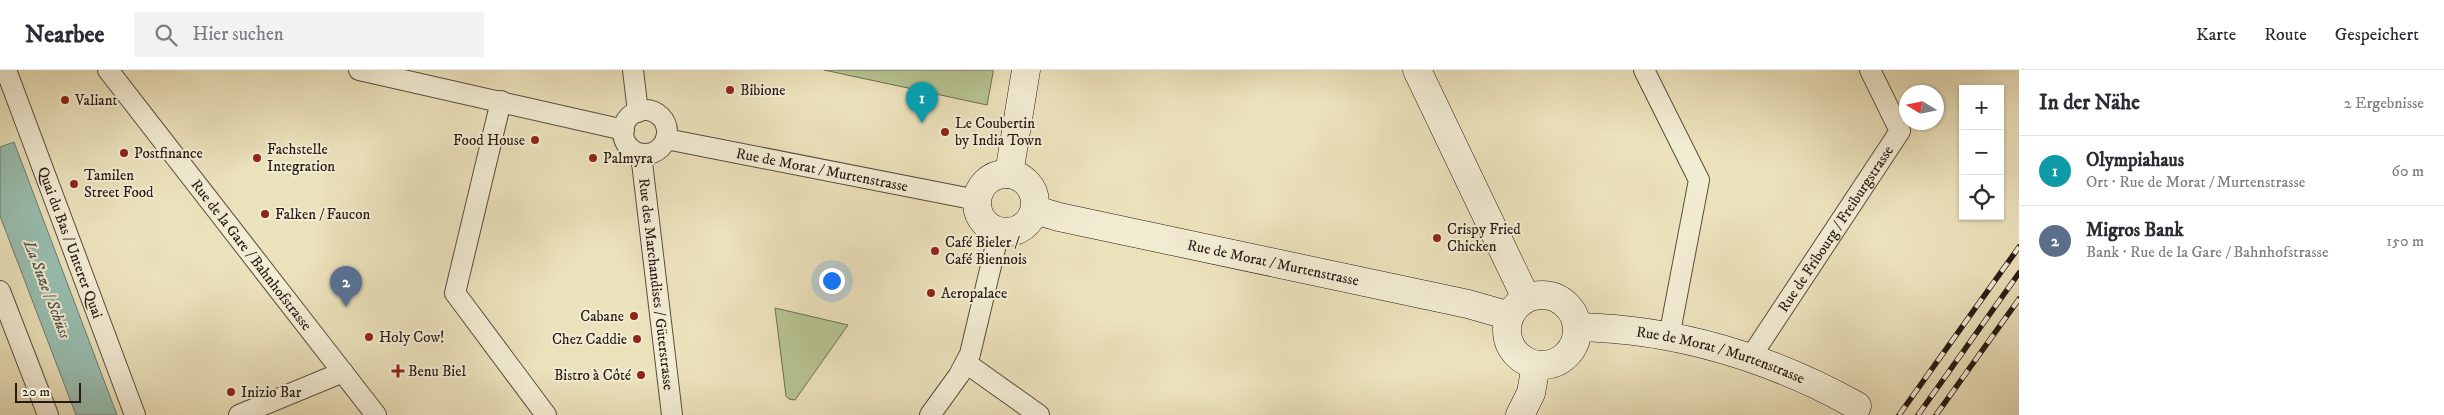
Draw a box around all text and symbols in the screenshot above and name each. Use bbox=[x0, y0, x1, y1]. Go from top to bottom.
search box bbox=[134, 12, 484, 57]
text: Nearbee bbox=[25, 20, 104, 50]
icon: search bbox=[152, 21, 180, 49]
text: Hier suchen bbox=[192, 23, 284, 46]
text: Karte bbox=[2196, 24, 2236, 46]
text: Route bbox=[2264, 24, 2307, 46]
text: Gespeichert bbox=[2335, 24, 2419, 46]
place label: Bibione bbox=[740, 81, 785, 100]
pin: 1 bbox=[906, 82, 938, 123]
marker: Bibione bbox=[724, 84, 736, 96]
north arrow bbox=[1899, 85, 1944, 130]
map controls bbox=[1959, 85, 2004, 220]
button: + bbox=[1959, 85, 2004, 130]
text: In der Nähe bbox=[2039, 90, 2140, 116]
place label: Valiant bbox=[74, 91, 117, 110]
text: 2 Ergebnisse bbox=[2344, 93, 2424, 113]
marker: Valiant bbox=[59, 94, 71, 106]
place label: Le Coubertin by India Town bbox=[955, 114, 1042, 150]
marker: Le Coubertin by India Town bbox=[939, 126, 951, 138]
button: − bbox=[1959, 130, 2004, 175]
place label: Food House bbox=[453, 131, 525, 150]
marker: Food House bbox=[529, 134, 541, 146]
place label: Fachstelle Integration bbox=[267, 140, 335, 176]
street label: Rue de Fribourg / Freiburgstrasse bbox=[1774, 142, 1898, 316]
place label: Postfinance bbox=[134, 144, 203, 163]
street label: Rue de Morat / Murtenstrasse bbox=[734, 144, 910, 196]
marker: Postfinance bbox=[118, 147, 130, 159]
place label: Palmyra bbox=[603, 149, 653, 168]
text: Olympiahaus bbox=[2086, 149, 2184, 172]
marker: Fachstelle Integration bbox=[251, 152, 263, 164]
marker: Palmyra bbox=[587, 152, 599, 164]
text: 1 bbox=[2052, 161, 2058, 181]
text: 60 m bbox=[2392, 161, 2424, 181]
street label: Quai du Bas / Unterer Quai bbox=[33, 164, 107, 321]
place label: Tamilen Street Food bbox=[84, 166, 154, 202]
text: Ort · Rue de Morat / Murtenstrasse bbox=[2086, 172, 2306, 192]
button: locate bbox=[1959, 175, 2004, 220]
street label: Rue de la Gare / Bahnhofstrasse bbox=[186, 176, 316, 335]
street label: Rue des Marchandises / Güterstrasse bbox=[634, 177, 678, 391]
marker: Tamilen Street Food bbox=[68, 178, 80, 190]
place label: Falken / Faucon bbox=[275, 205, 371, 224]
marker: Falken / Faucon bbox=[259, 208, 271, 220]
text: Migros Bank bbox=[2086, 219, 2184, 242]
place label: Crispy Fried Chicken bbox=[1447, 220, 1521, 256]
text: 2 bbox=[2051, 231, 2059, 251]
text: 150 m bbox=[2386, 231, 2424, 251]
marker: Crispy Fried Chicken bbox=[1431, 232, 1443, 244]
place label: Café Bieler / Café Biennois bbox=[945, 233, 1027, 269]
water label: La Suze / Schüss bbox=[19, 236, 75, 342]
street label: Rue de Morat / Murtenstrasse bbox=[1186, 236, 1361, 291]
text: Bank · Rue de la Gare / Bahnhofstrasse bbox=[2086, 242, 2329, 262]
marker: Café Bieler / Café Biennois bbox=[929, 245, 941, 257]
pin: 2 bbox=[330, 266, 362, 307]
your location bbox=[819, 268, 845, 294]
place label: Aeropalace bbox=[941, 284, 1007, 303]
marker: Aeropalace bbox=[925, 287, 937, 299]
place label: Cabane bbox=[580, 307, 624, 326]
marker: Cabane bbox=[628, 310, 640, 322]
street label: Rue de Morat / Murtenstrasse bbox=[1635, 322, 1808, 388]
place label: Holy Cow! bbox=[379, 328, 444, 347]
place label: Chez Caddie bbox=[552, 330, 627, 349]
marker: Holy Cow! bbox=[363, 331, 375, 343]
marker: Chez Caddie bbox=[631, 333, 643, 345]
place label: Benu Biel bbox=[408, 362, 466, 381]
marker: Benu Biel bbox=[392, 365, 404, 377]
place label: Bistro à Côté bbox=[554, 366, 632, 385]
marker: Bistro à Côté bbox=[635, 369, 647, 381]
scale bar bbox=[15, 380, 81, 403]
text: 20 m bbox=[22, 383, 50, 401]
place label: Inizio Bar bbox=[241, 383, 302, 402]
marker: Inizio Bar bbox=[225, 386, 237, 398]

